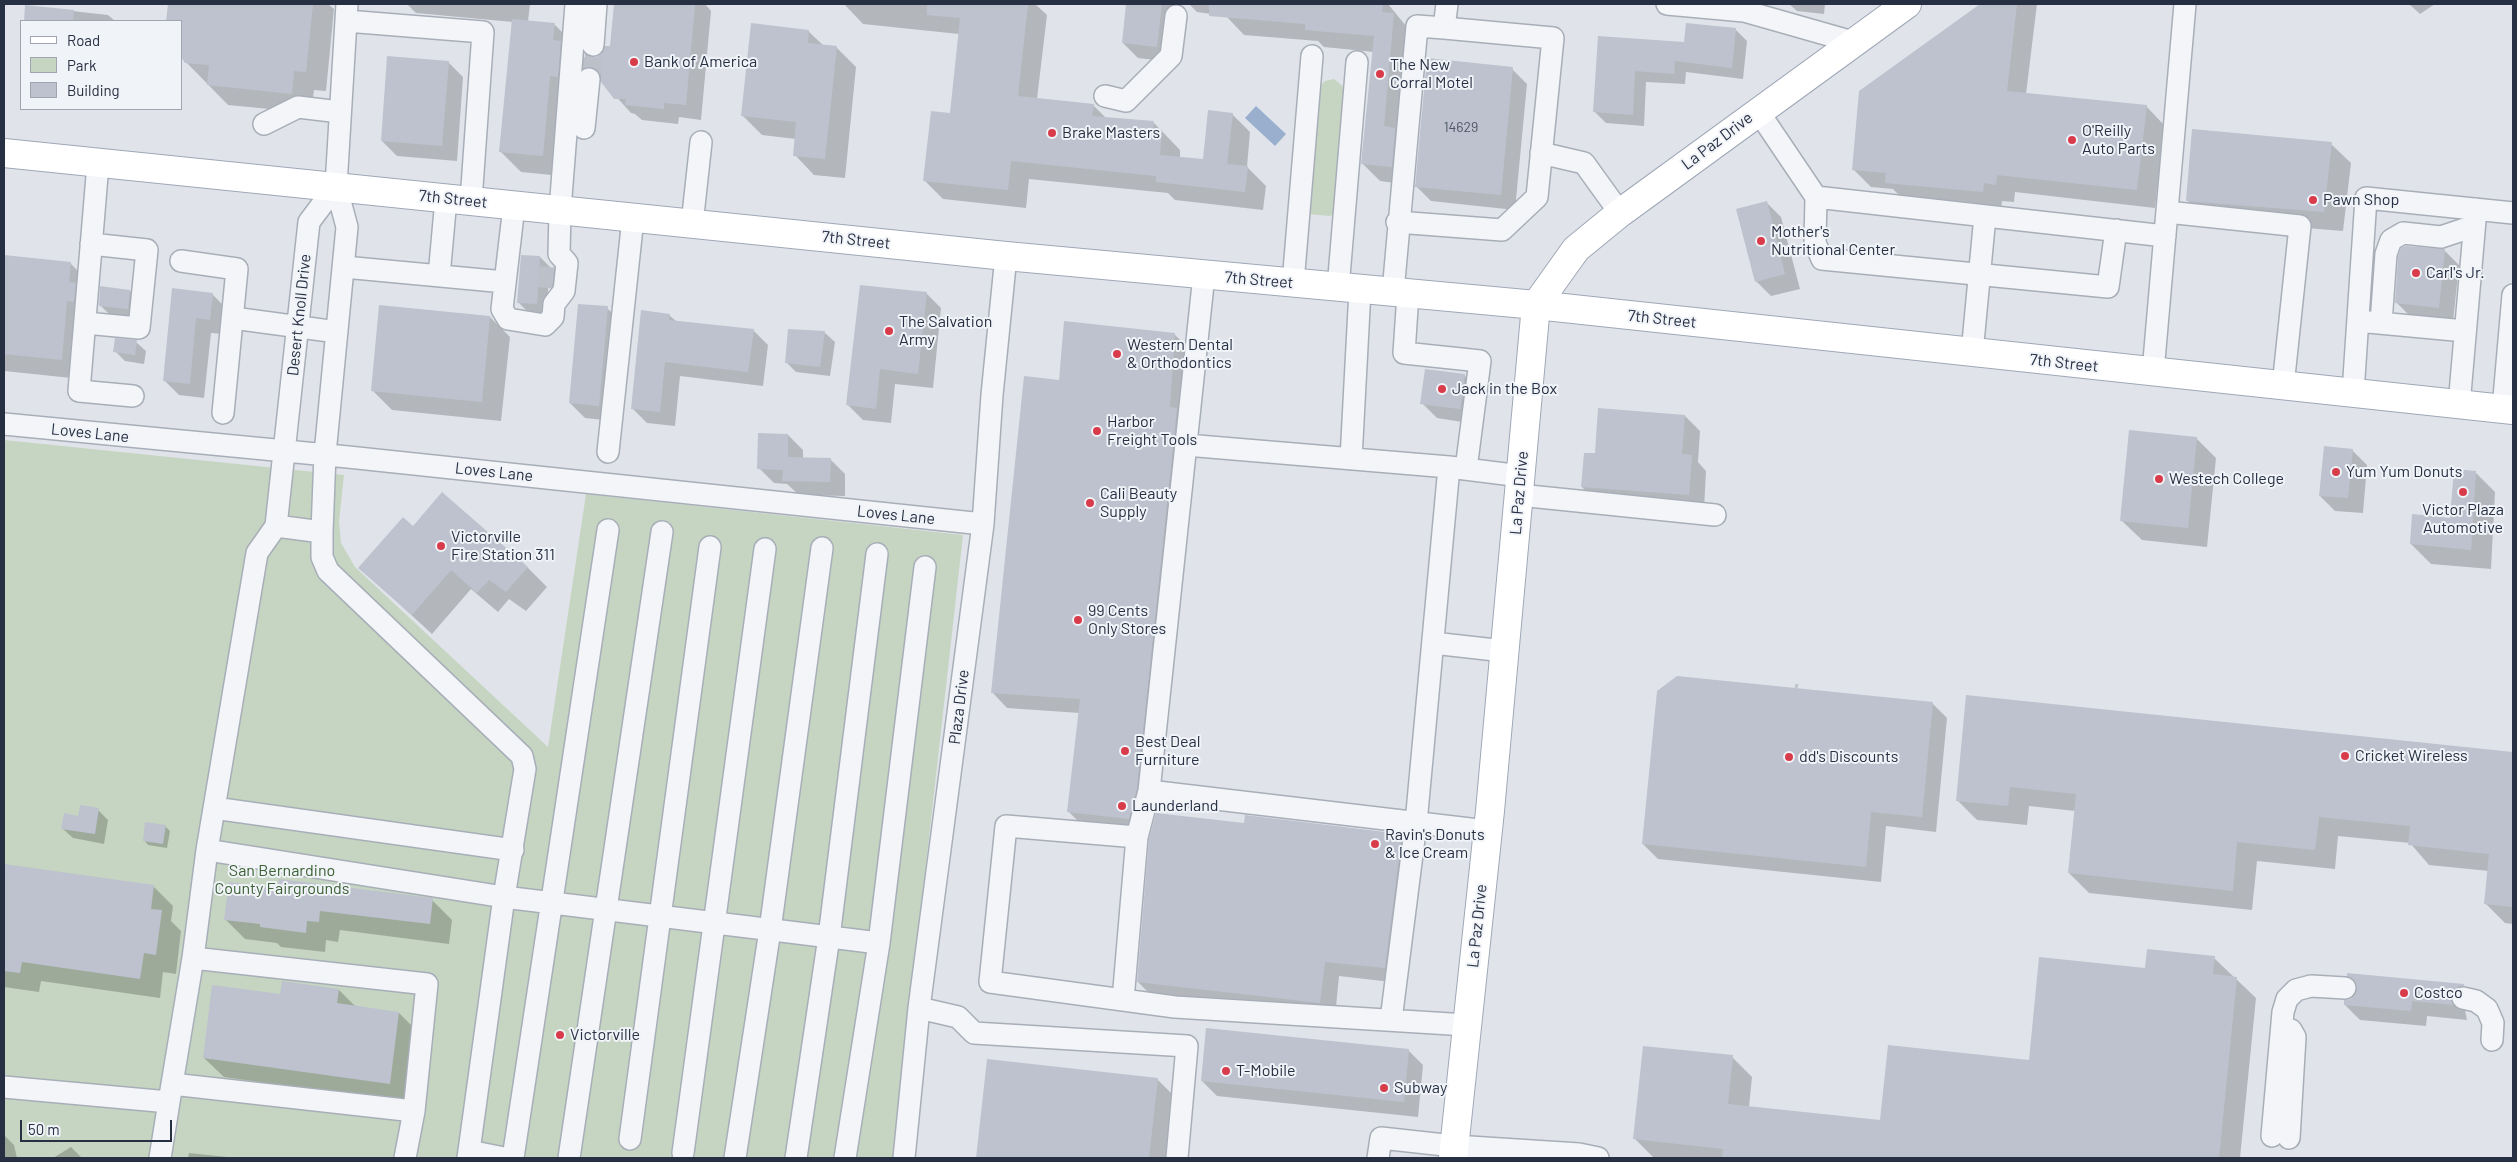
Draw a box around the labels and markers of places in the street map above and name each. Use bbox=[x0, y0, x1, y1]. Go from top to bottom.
place label: Bank of America bbox=[644, 52, 757, 72]
place label: The New Corral Motel bbox=[1390, 55, 1473, 93]
marker: Bank of America bbox=[628, 56, 640, 68]
marker: The New Corral Motel bbox=[1374, 68, 1386, 80]
place label: O'Reilly Auto Parts bbox=[2082, 121, 2155, 159]
place label: Brake Masters bbox=[1062, 123, 1160, 143]
marker: Brake Masters bbox=[1046, 127, 1058, 139]
marker: O'Reilly Auto Parts bbox=[2066, 134, 2078, 146]
place label: Pawn Shop bbox=[2323, 190, 2399, 210]
marker: Pawn Shop bbox=[2307, 194, 2319, 206]
place label: Mother's Nutritional Center bbox=[1771, 222, 1895, 260]
marker: Mother's Nutritional Center bbox=[1755, 235, 1767, 247]
place label: Carl's Jr. bbox=[2426, 263, 2485, 283]
marker: Carl's Jr. bbox=[2410, 267, 2422, 279]
place label: The Salvation Army bbox=[899, 312, 992, 350]
marker: The Salvation Army bbox=[883, 325, 895, 337]
place label: Western Dental & Orthodontics bbox=[1127, 335, 1233, 373]
marker: Western Dental & Orthodontics bbox=[1111, 348, 1123, 360]
place label: Jack in the Box bbox=[1452, 379, 1557, 399]
marker: Jack in the Box bbox=[1436, 383, 1448, 395]
place label: Harbor Freight Tools bbox=[1107, 412, 1197, 450]
marker: Harbor Freight Tools bbox=[1091, 425, 1103, 437]
place label: Yum Yum Donuts bbox=[2346, 462, 2463, 482]
marker: Yum Yum Donuts bbox=[2330, 466, 2342, 478]
place label: Westech College bbox=[2169, 469, 2284, 489]
marker: Westech College bbox=[2153, 473, 2165, 485]
place label: Cali Beauty Supply bbox=[1100, 484, 1177, 522]
marker: Victor Plaza Automotive bbox=[2457, 486, 2469, 498]
marker: Cali Beauty Supply bbox=[1084, 497, 1096, 509]
place label: Victor Plaza Automotive bbox=[2422, 500, 2504, 538]
place label: Victorville Fire Station 311 bbox=[451, 527, 555, 565]
marker: Victorville Fire Station 311 bbox=[435, 540, 447, 552]
place label: 99 Cents Only Stores bbox=[1088, 601, 1166, 639]
marker: 99 Cents Only Stores bbox=[1072, 614, 1084, 626]
place label: Best Deal Furniture bbox=[1135, 732, 1200, 770]
marker: Best Deal Furniture bbox=[1119, 745, 1131, 757]
place label: Cricket Wireless bbox=[2355, 746, 2468, 766]
place label: dd's Discounts bbox=[1799, 747, 1898, 767]
marker: Cricket Wireless bbox=[2339, 750, 2351, 762]
marker: dd's Discounts bbox=[1783, 751, 1795, 763]
place label: Launderland bbox=[1132, 796, 1219, 816]
marker: Launderland bbox=[1116, 800, 1128, 812]
place label: Ravin's Donuts & Ice Cream bbox=[1385, 825, 1485, 863]
marker: Ravin's Donuts & Ice Cream bbox=[1369, 838, 1381, 850]
place label: Costco bbox=[2414, 983, 2463, 1003]
marker: Costco bbox=[2398, 987, 2410, 999]
place label: Victorville bbox=[570, 1025, 640, 1045]
marker: Victorville bbox=[554, 1029, 566, 1041]
place label: T-Mobile bbox=[1236, 1061, 1295, 1081]
marker: T-Mobile bbox=[1220, 1065, 1232, 1077]
place label: Subway bbox=[1394, 1078, 1447, 1098]
marker: Subway bbox=[1378, 1082, 1390, 1094]

